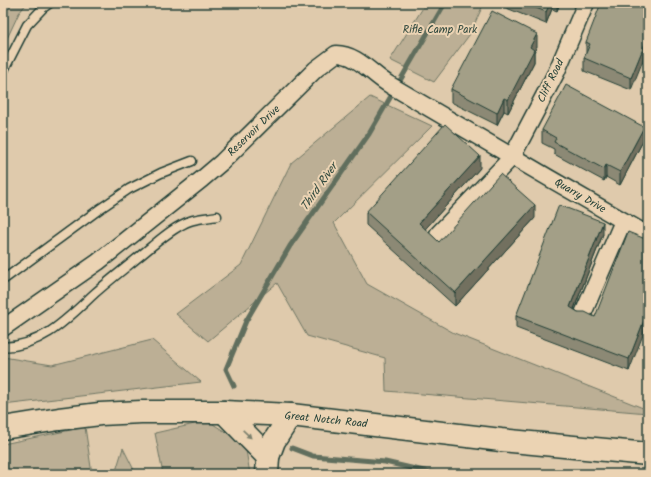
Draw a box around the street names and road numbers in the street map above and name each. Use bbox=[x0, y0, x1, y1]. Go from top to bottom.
street label: Cliff Road bbox=[533, 56, 570, 106]
street label: Reservoir Drive bbox=[223, 101, 285, 161]
street label: Quarry Drive bbox=[551, 174, 609, 218]
street label: Great Notch Road bbox=[284, 407, 369, 433]

